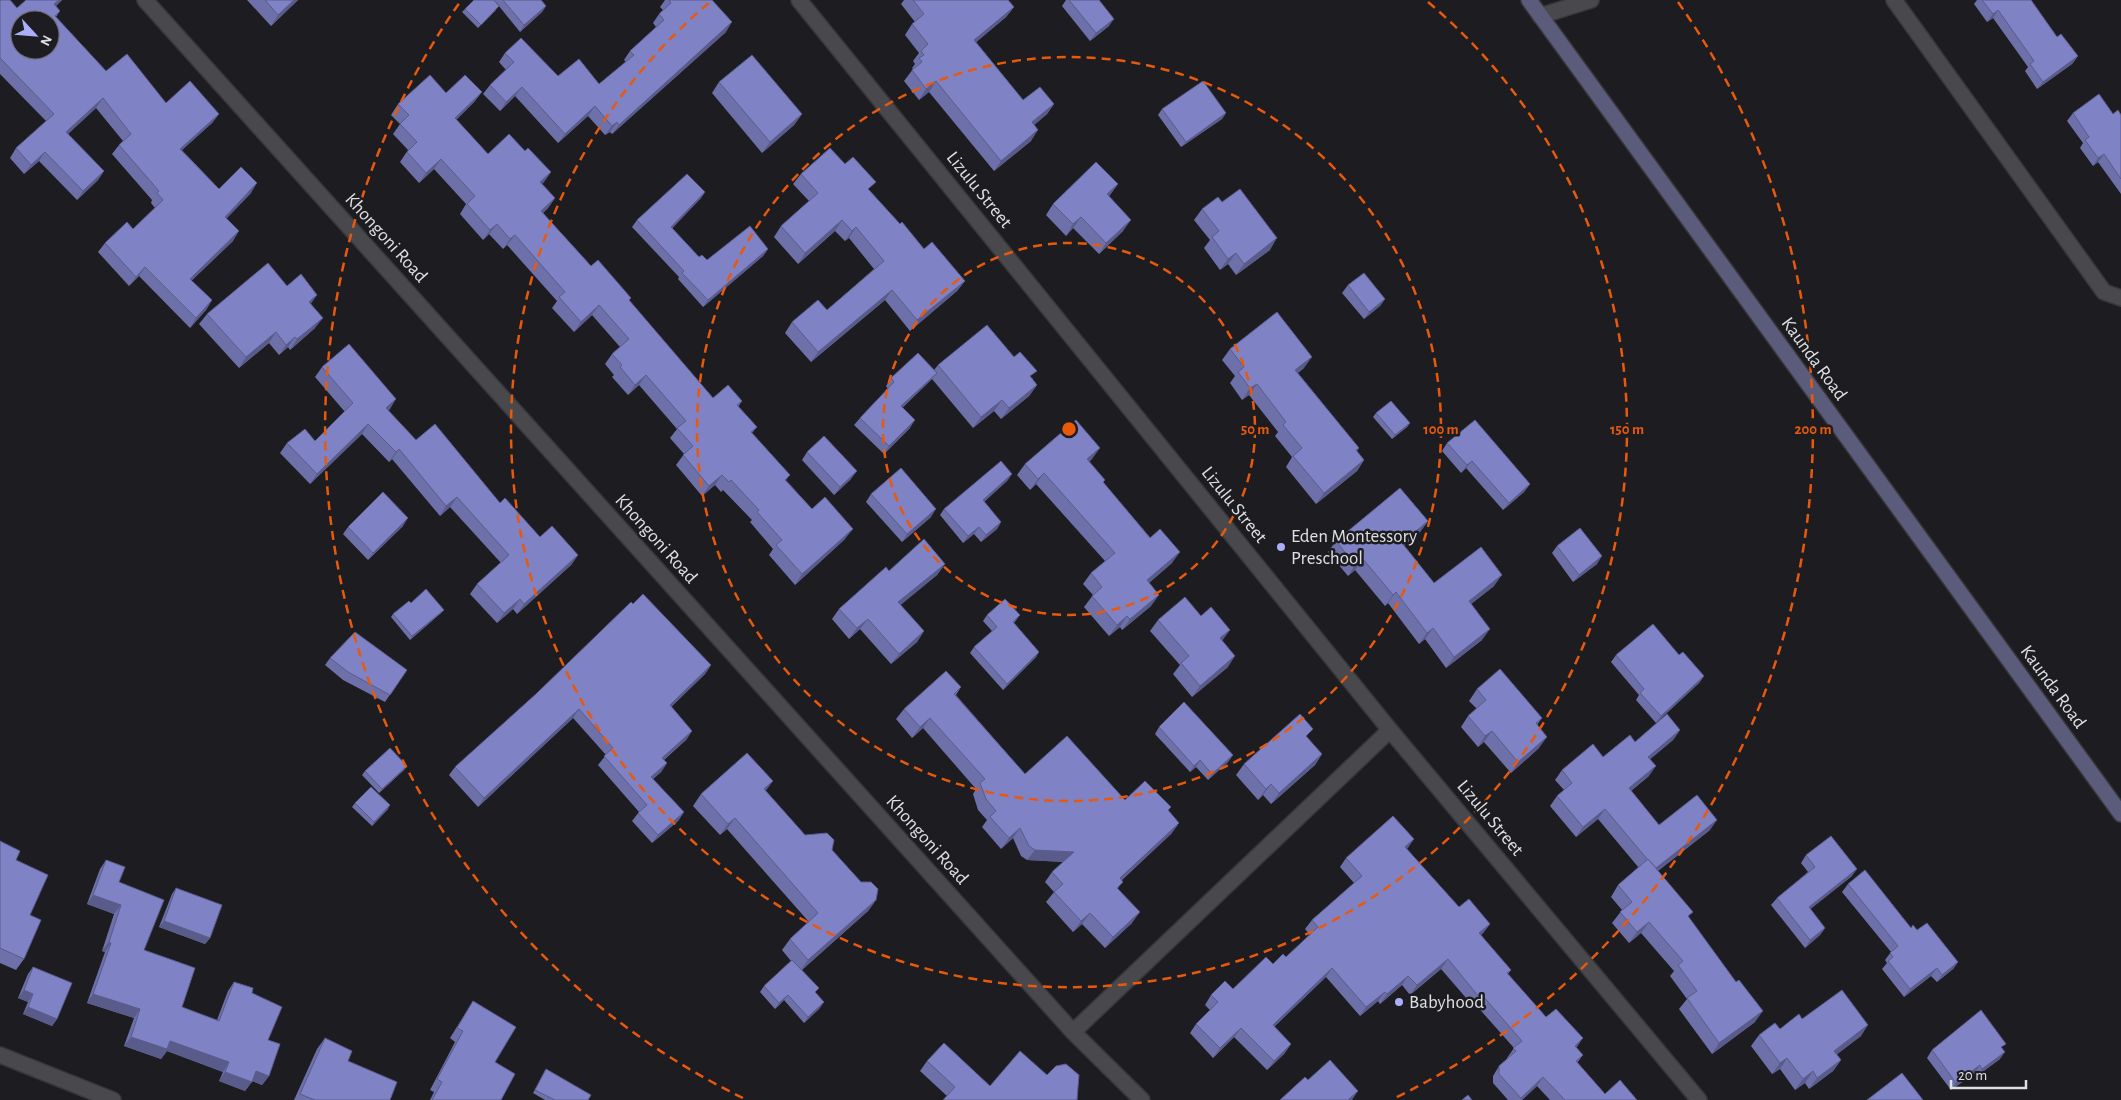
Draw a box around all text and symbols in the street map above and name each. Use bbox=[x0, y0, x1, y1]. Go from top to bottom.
north arrow bbox=[10, 10, 60, 60]
text: N bbox=[37, 33, 54, 48]
street label: Lizulu Street bbox=[943, 148, 1015, 232]
street label: Khongoni Road bbox=[341, 190, 431, 286]
street label: Kaunda Road bbox=[1778, 314, 1851, 404]
centre of rings bbox=[1060, 420, 1078, 438]
text: 50 m bbox=[1241, 422, 1269, 437]
text: 100 m bbox=[1423, 422, 1459, 437]
text: 150 m bbox=[1610, 422, 1644, 437]
text: 200 m bbox=[1794, 422, 1832, 437]
street label: Lizulu Street bbox=[1198, 463, 1270, 547]
street label: Khongoni Road bbox=[611, 491, 701, 587]
place label: Eden Montessory Preschool bbox=[1291, 527, 1417, 568]
marker: Eden Montessory Preschool bbox=[1275, 541, 1287, 553]
street label: Kaunda Road bbox=[2017, 642, 2090, 732]
street label: Lizulu Street bbox=[1453, 777, 1527, 859]
street label: Khongoni Road bbox=[882, 792, 972, 888]
place label: Babyhood bbox=[1409, 993, 1484, 1012]
marker: Babyhood bbox=[1393, 996, 1405, 1008]
scale bar bbox=[1951, 1058, 2026, 1090]
text: 20 m bbox=[1958, 1068, 1987, 1083]

